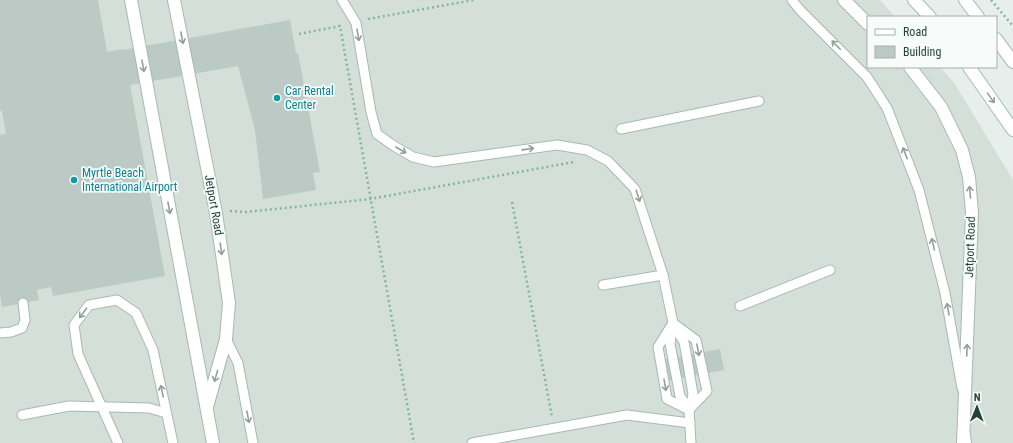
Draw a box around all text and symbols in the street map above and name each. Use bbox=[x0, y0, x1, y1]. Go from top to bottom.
legend bbox=[867, 16, 997, 68]
text: Road bbox=[903, 25, 927, 39]
one-way arrow bbox=[354, 28, 362, 41]
one-way arrow bbox=[178, 31, 186, 44]
one-way arrow bbox=[831, 41, 841, 50]
text: Building bbox=[903, 45, 941, 59]
one-way arrow bbox=[140, 59, 148, 72]
place label: Car Rental Center bbox=[285, 84, 334, 112]
one-way arrow bbox=[987, 92, 995, 103]
marker: Car Rental Center bbox=[272, 93, 282, 103]
one-way arrow bbox=[521, 145, 534, 153]
one-way arrow bbox=[395, 147, 407, 155]
one-way arrow bbox=[900, 148, 908, 160]
place label: Myrtle Beach International Airport bbox=[82, 166, 178, 194]
street label: Jetport Road bbox=[202, 174, 226, 236]
marker: Myrtle Beach International Airport bbox=[69, 175, 79, 185]
one-way arrow bbox=[967, 186, 974, 199]
one-way arrow bbox=[634, 189, 642, 201]
one-way arrow bbox=[165, 201, 173, 214]
street label: Jetport Road bbox=[962, 216, 978, 278]
one-way arrow bbox=[928, 238, 936, 251]
one-way arrow bbox=[217, 242, 225, 255]
one-way arrow bbox=[943, 303, 951, 316]
one-way arrow bbox=[79, 308, 87, 319]
one-way arrow bbox=[695, 343, 703, 356]
one-way arrow bbox=[963, 344, 970, 357]
one-way arrow bbox=[212, 370, 219, 383]
one-way arrow bbox=[661, 378, 669, 391]
one-way arrow bbox=[157, 385, 165, 398]
north arrow bbox=[957, 387, 997, 427]
text: N bbox=[974, 391, 981, 404]
one-way arrow bbox=[244, 410, 252, 423]

